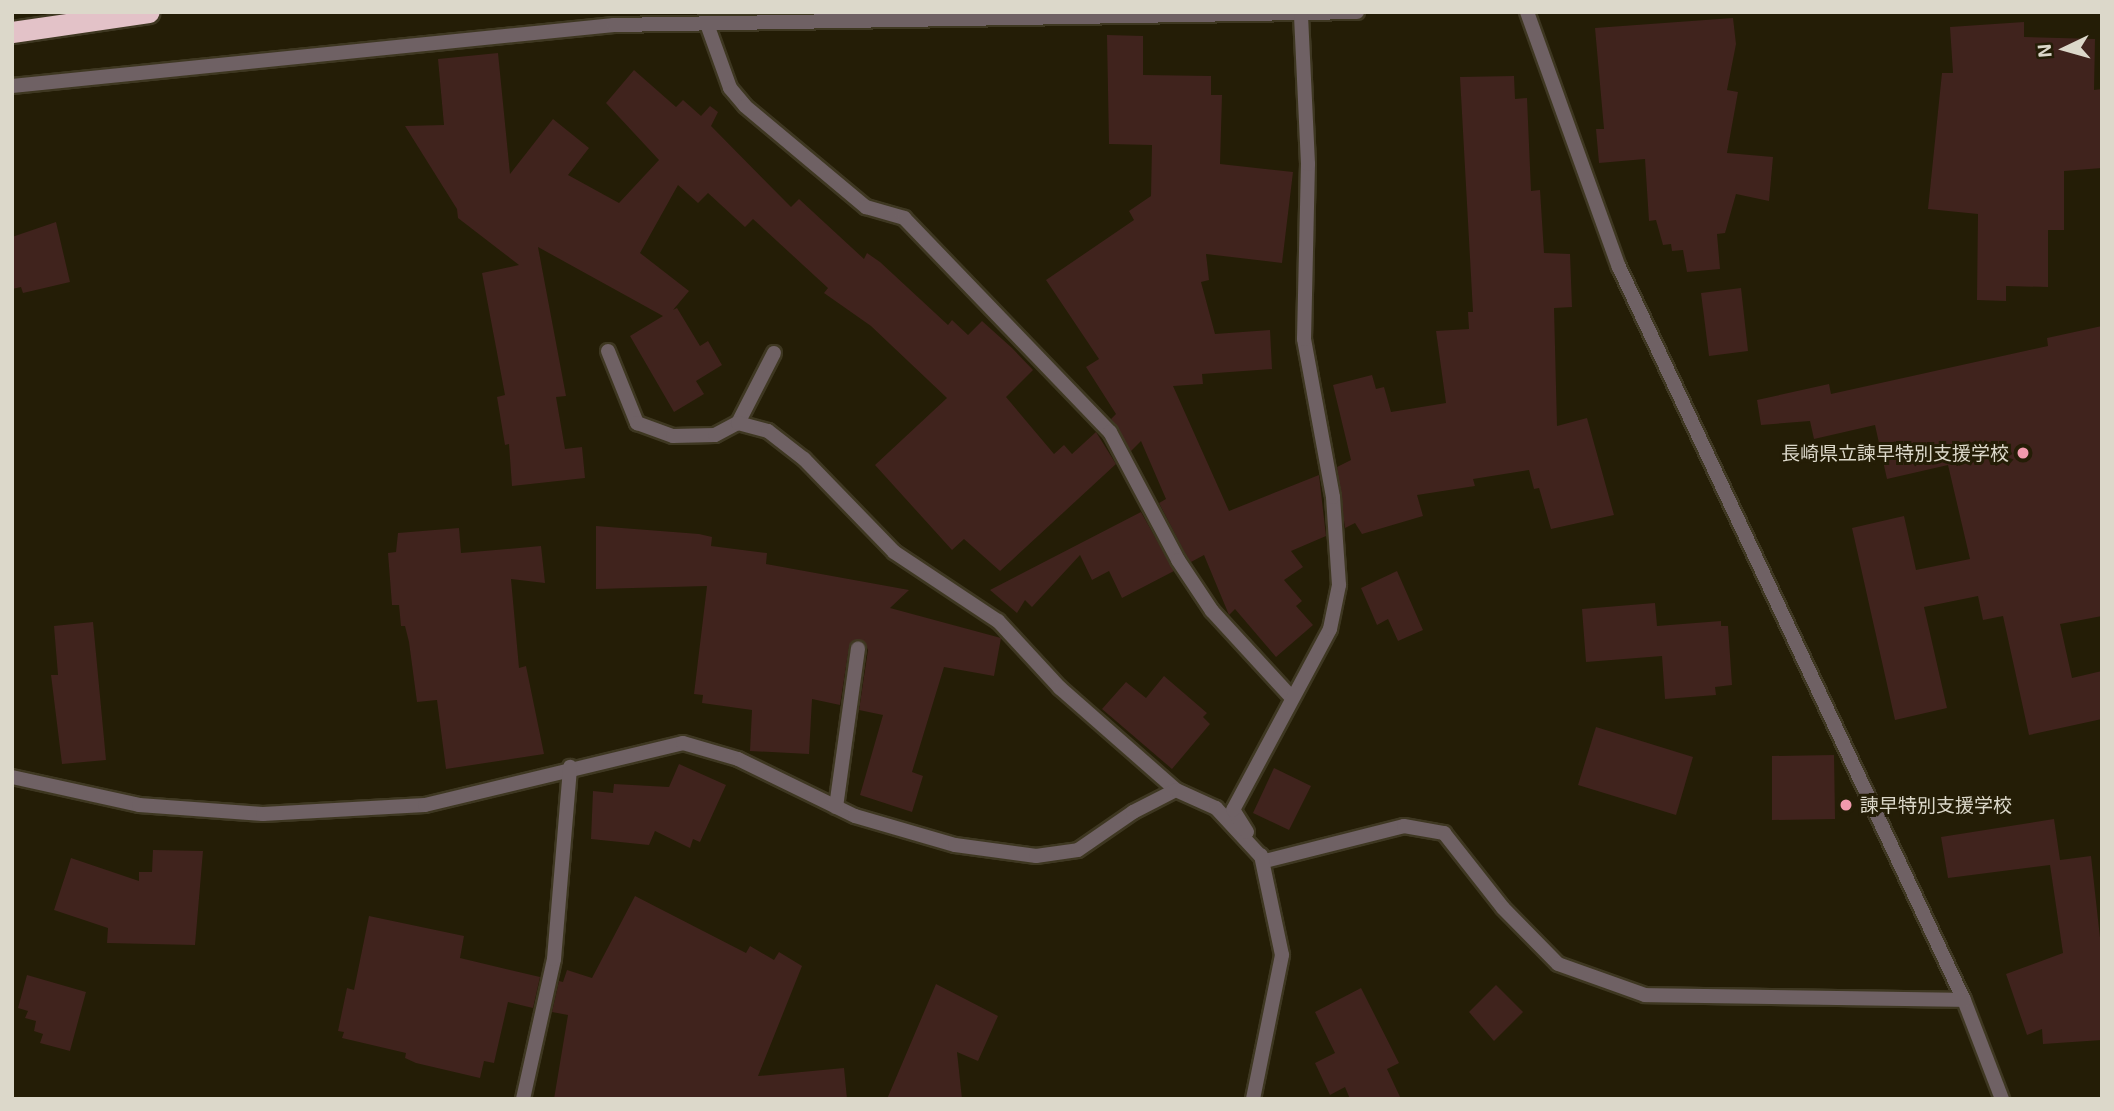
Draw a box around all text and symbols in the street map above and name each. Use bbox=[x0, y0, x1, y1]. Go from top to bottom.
north arrow bbox=[2030, 14, 2100, 84]
text: N bbox=[2032, 43, 2056, 59]
place label: 長崎県立諫早特別支援学校 bbox=[1781, 442, 2009, 464]
marker: 長崎県立諫早特別支援学校 bbox=[2015, 445, 2031, 461]
place label: 諫早特別支援学校 bbox=[1860, 794, 2012, 816]
marker: 諫早特別支援学校 bbox=[1838, 797, 1854, 813]

